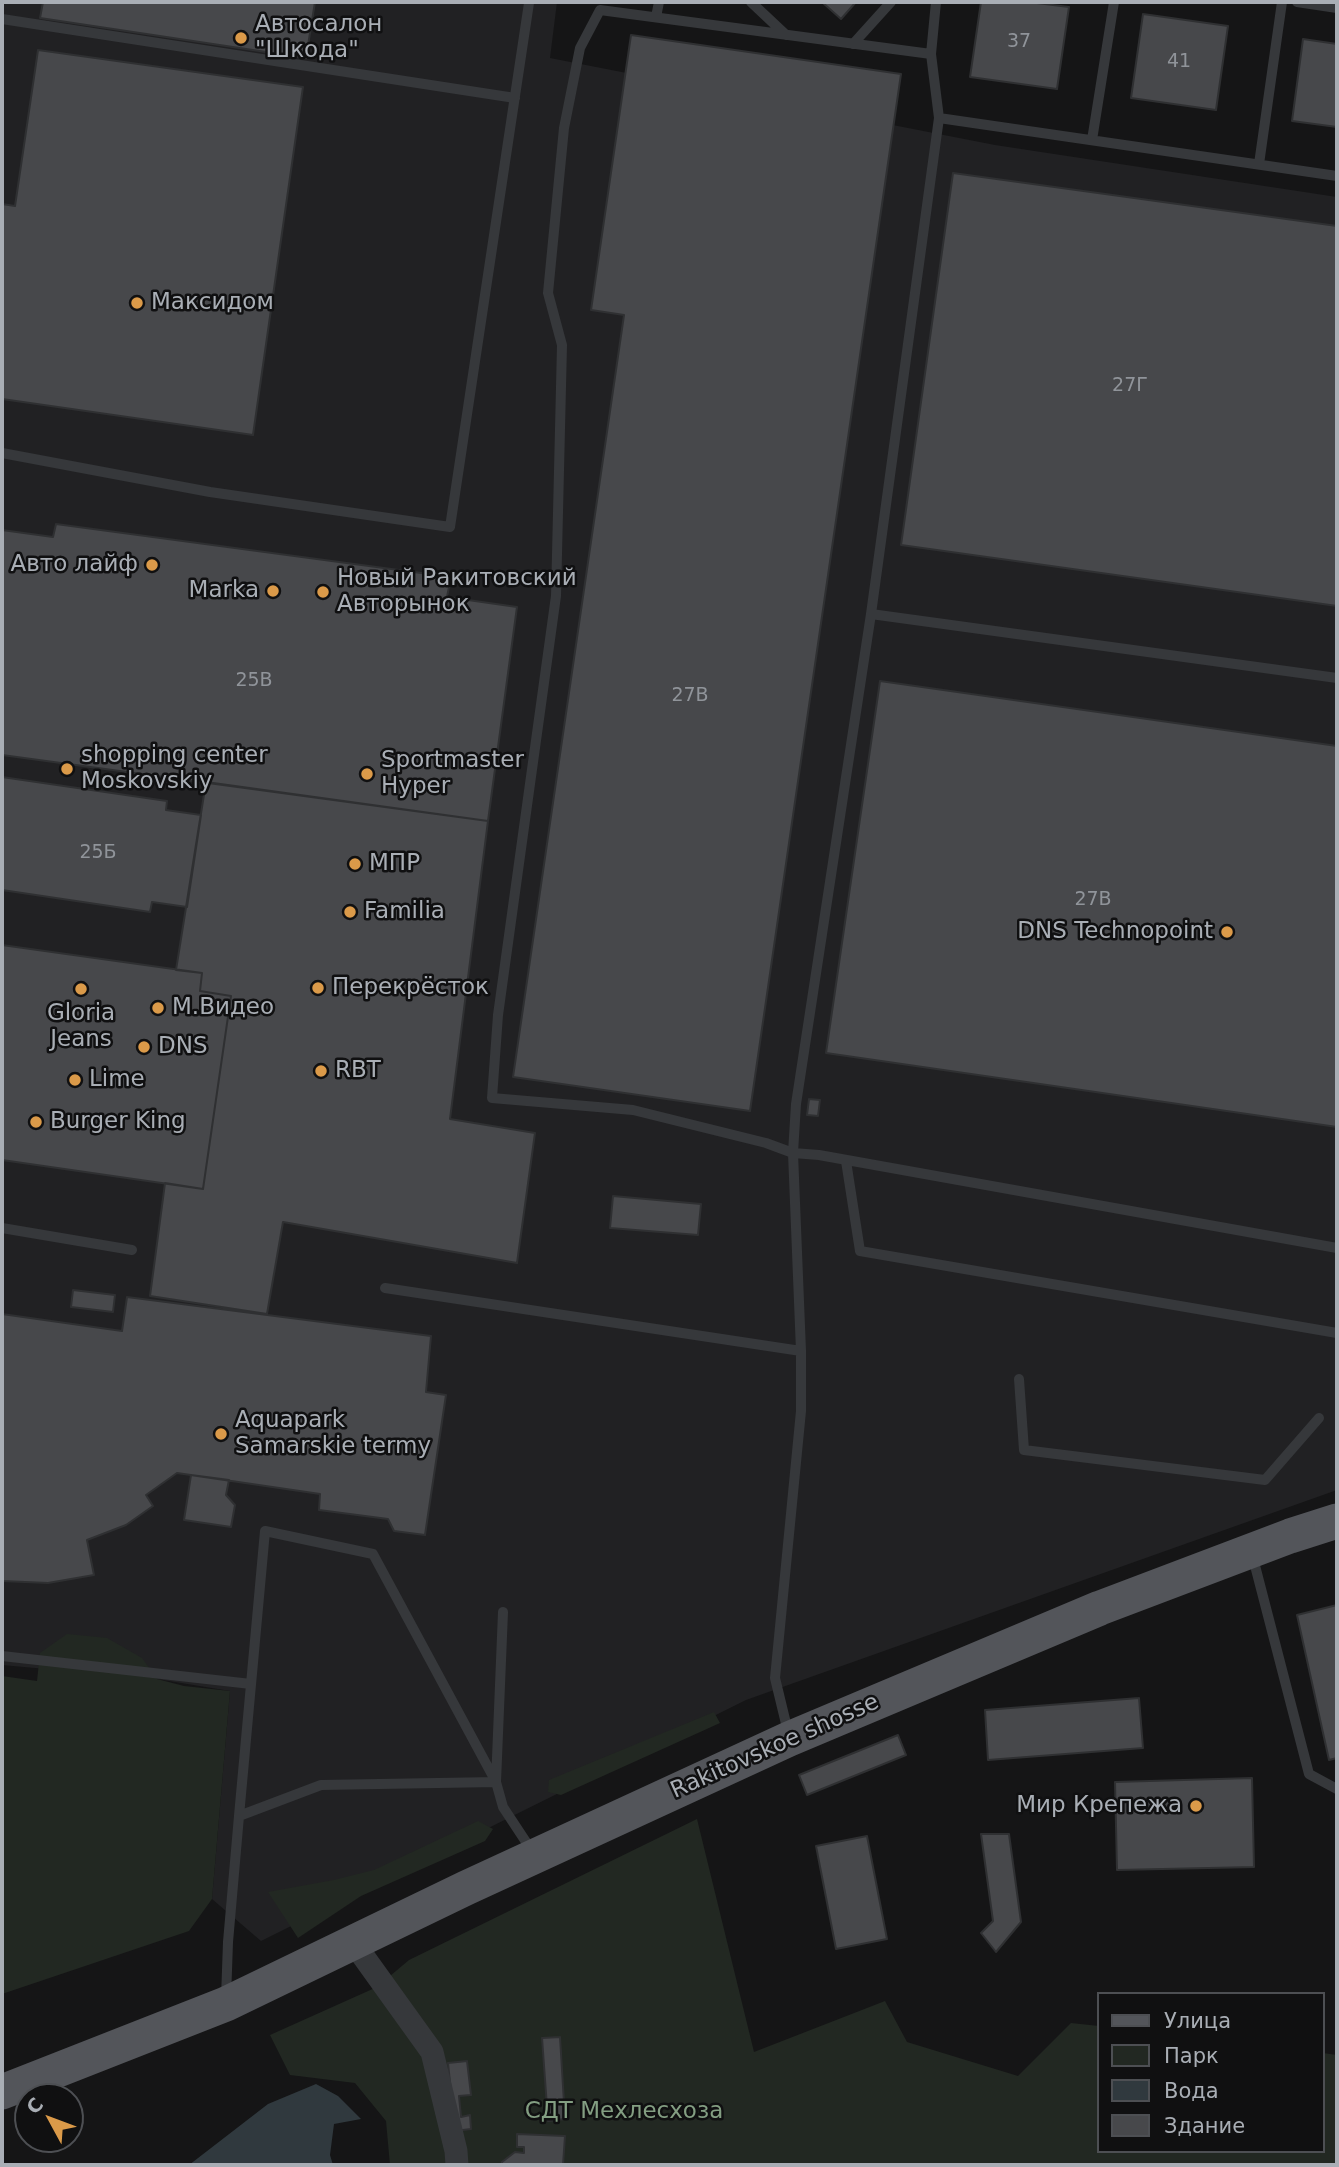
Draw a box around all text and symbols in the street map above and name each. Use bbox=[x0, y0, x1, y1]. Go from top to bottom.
place label: Автосалон "Шкода" bbox=[255, 11, 382, 65]
marker: Автосалон "Шкода" bbox=[233, 30, 249, 46]
house number: 37 bbox=[1007, 31, 1031, 53]
house number: 41 bbox=[1167, 51, 1191, 73]
place label: Максидом bbox=[151, 289, 274, 317]
marker: Максидом bbox=[129, 295, 145, 311]
house number: 27Г bbox=[1112, 375, 1148, 397]
place label: Авто лайф bbox=[11, 551, 138, 579]
marker: Авто лайф bbox=[144, 557, 160, 573]
place label: Новый Ракитовский Авторынок bbox=[337, 565, 577, 619]
place label: Marka bbox=[189, 577, 259, 605]
marker: Marka bbox=[265, 583, 281, 599]
marker: Новый Ракитовский Авторынок bbox=[315, 584, 331, 600]
house number: 25В bbox=[235, 670, 273, 692]
house number: 27В bbox=[671, 685, 709, 707]
place label: shopping center Moskovskiy bbox=[81, 742, 268, 796]
place label: Sportmaster Hyper bbox=[381, 747, 524, 801]
marker: shopping center Moskovskiy bbox=[59, 761, 75, 777]
marker: Sportmaster Hyper bbox=[359, 766, 375, 782]
house number: 25Б bbox=[79, 842, 117, 864]
place label: МПР bbox=[369, 850, 420, 878]
marker: МПР bbox=[347, 856, 363, 872]
house number: 27В bbox=[1074, 889, 1112, 911]
place label: Familia bbox=[364, 898, 445, 926]
marker: Familia bbox=[342, 904, 358, 920]
place label: DNS Technopoint bbox=[1017, 918, 1213, 946]
marker: DNS Technopoint bbox=[1219, 924, 1235, 940]
place label: Перекрёсток bbox=[332, 974, 489, 1002]
marker: Перекрёсток bbox=[310, 980, 326, 996]
marker: Gloria Jeans bbox=[73, 981, 89, 997]
place label: М.Видео bbox=[172, 994, 274, 1022]
place label: Gloria Jeans bbox=[47, 1000, 115, 1054]
marker: М.Видео bbox=[150, 1000, 166, 1016]
place label: DNS bbox=[158, 1033, 208, 1061]
marker: DNS bbox=[136, 1039, 152, 1055]
place label: RBT bbox=[335, 1057, 381, 1085]
marker: RBT bbox=[313, 1063, 329, 1079]
place label: Lime bbox=[89, 1066, 145, 1094]
marker: Lime bbox=[67, 1072, 83, 1088]
place label: Burger King bbox=[50, 1108, 186, 1136]
marker: Burger King bbox=[28, 1114, 44, 1130]
place label: Aquapark Samarskie termy bbox=[235, 1407, 431, 1461]
marker: Aquapark Samarskie termy bbox=[213, 1426, 229, 1442]
street label: Rakitovskoe shosse bbox=[667, 1689, 883, 1805]
place label: Мир Крепежа bbox=[1016, 1792, 1182, 1820]
marker: Мир Крепежа bbox=[1188, 1798, 1204, 1814]
legend bbox=[1098, 1992, 1325, 2153]
text: Улица bbox=[1164, 2009, 1231, 2033]
text: Парк bbox=[1164, 2044, 1219, 2068]
text: Вода bbox=[1164, 2079, 1219, 2103]
north arrow bbox=[14, 2083, 84, 2153]
text: С bbox=[22, 2093, 48, 2118]
park label: СДТ Мехлесхоза bbox=[525, 2098, 723, 2126]
text: Здание bbox=[1164, 2114, 1245, 2138]

